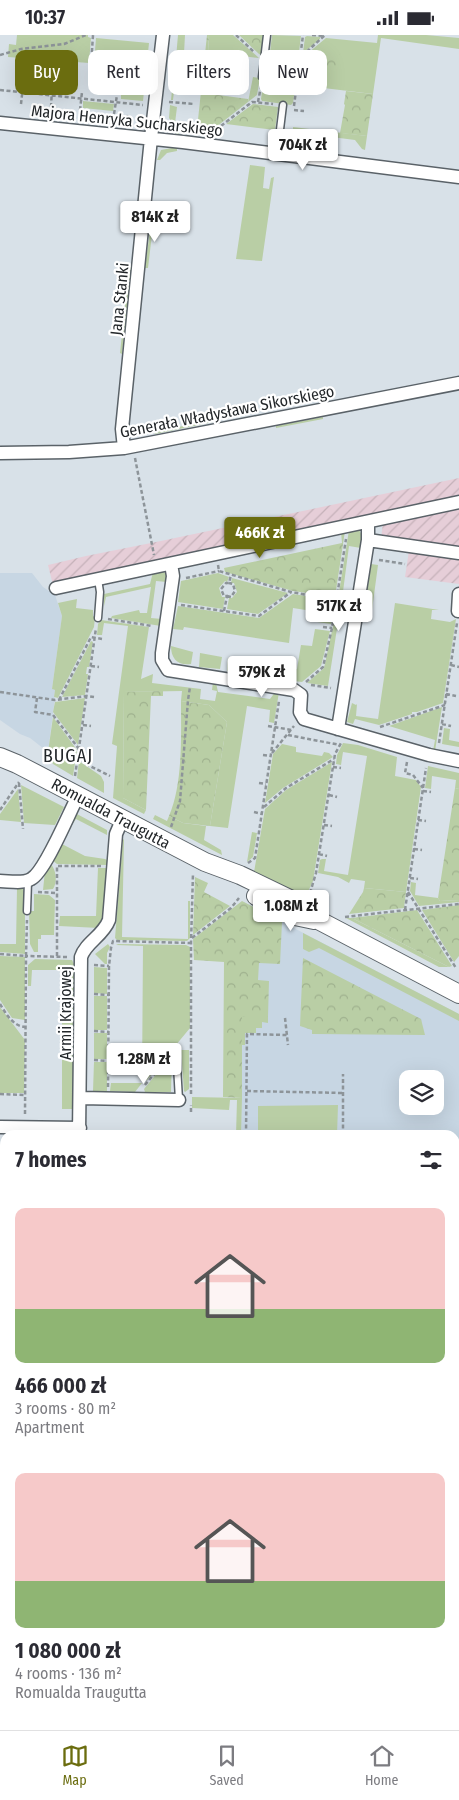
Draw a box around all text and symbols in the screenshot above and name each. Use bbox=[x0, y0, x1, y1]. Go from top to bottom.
text: 10:37 bbox=[25, 6, 65, 29]
chip: Buy bbox=[15, 50, 78, 95]
chip: Rent bbox=[88, 50, 158, 95]
chip: Filters bbox=[168, 50, 249, 95]
chip: New bbox=[259, 50, 327, 95]
street label: Majora Henryka Sucharskiego bbox=[30, 101, 224, 140]
pin: 704K zł bbox=[257, 129, 349, 171]
text: 704K zł bbox=[279, 135, 327, 154]
pin: 814K zł bbox=[109, 201, 201, 243]
text: 814K zł bbox=[131, 207, 179, 226]
street label: Jana Stanki bbox=[106, 262, 133, 336]
street label: Generała Władysława Sikorskiego bbox=[118, 381, 336, 442]
pin: 466K zł bbox=[214, 517, 306, 559]
text: 466K zł bbox=[235, 523, 285, 542]
pin: 517K zł bbox=[293, 589, 385, 632]
text: 517K zł bbox=[317, 596, 362, 615]
pin: 579K zł bbox=[216, 655, 308, 698]
text: 579K zł bbox=[239, 662, 285, 681]
district label: BUGAJ bbox=[43, 745, 93, 767]
street label: Romualda Traugutta bbox=[48, 774, 174, 853]
pin: 1.08M zł bbox=[239, 889, 343, 932]
text: 1.08M zł bbox=[264, 896, 318, 915]
street label: Armii Krajowej bbox=[56, 966, 75, 1060]
pin: 1.28M zł bbox=[92, 1043, 196, 1085]
text: 1.28M zł bbox=[118, 1049, 170, 1068]
map controls bbox=[399, 1070, 444, 1115]
button: layers bbox=[399, 1070, 444, 1115]
icon: filters bbox=[417, 1146, 445, 1174]
text: 7 homes bbox=[15, 1147, 86, 1173]
icon: home bbox=[185, 1241, 275, 1331]
text: 466 000 zł bbox=[15, 1373, 106, 1399]
text: 3 rooms · 80 m² bbox=[15, 1399, 116, 1418]
text: Apartment bbox=[15, 1418, 84, 1437]
icon: home bbox=[185, 1506, 275, 1596]
text: 1 080 000 zł bbox=[15, 1638, 121, 1664]
text: 4 rooms · 136 m² bbox=[15, 1664, 122, 1683]
text: Romualda Traugutta bbox=[15, 1683, 147, 1702]
tab: Map bbox=[61, 1742, 89, 1789]
tab: Saved bbox=[210, 1742, 244, 1789]
tab: Home bbox=[365, 1742, 398, 1789]

